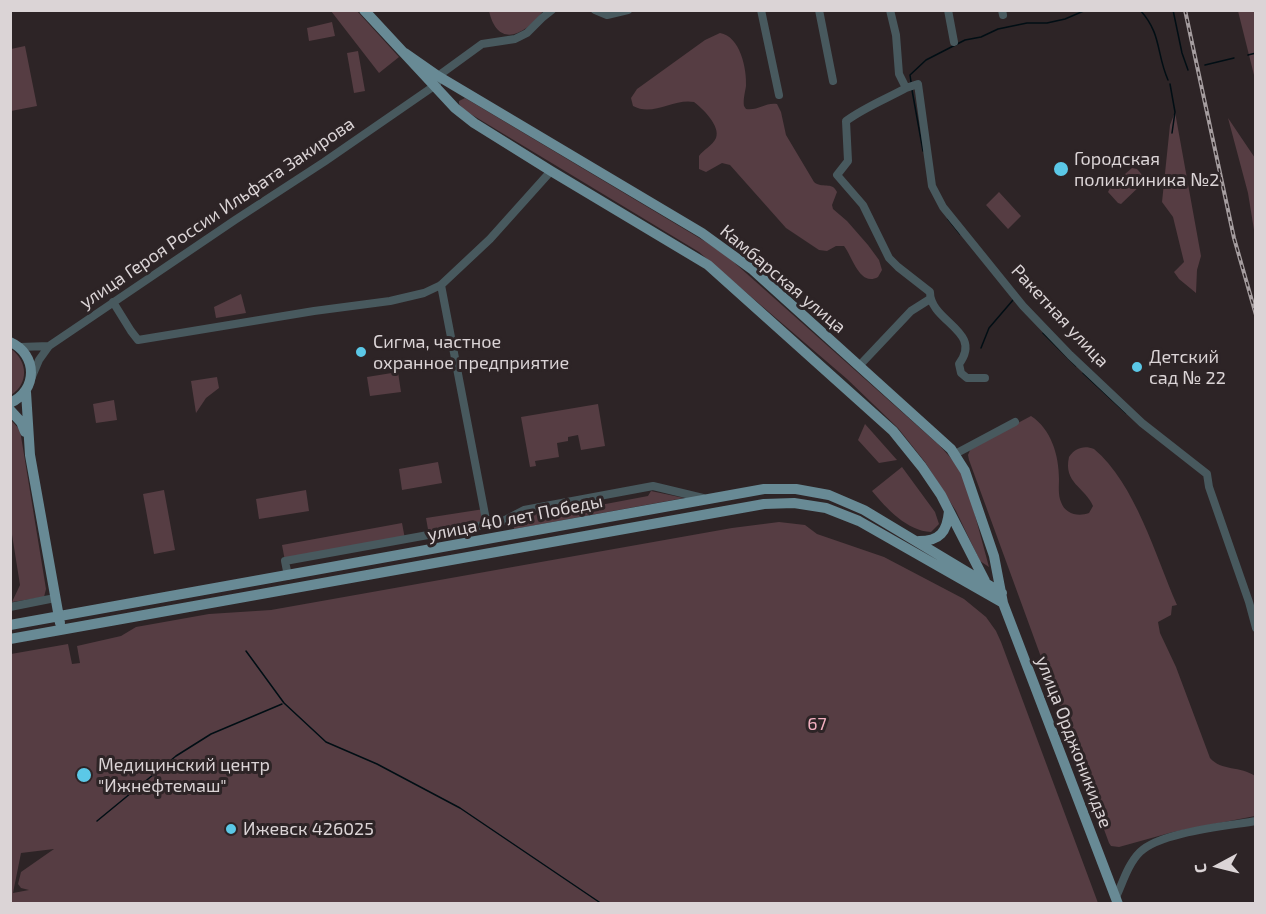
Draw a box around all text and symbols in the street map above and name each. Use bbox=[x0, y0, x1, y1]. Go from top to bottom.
street label: улица Героя России Ильфата Закирова bbox=[75, 113, 359, 313]
place label: Городская поликлиника №2 bbox=[1074, 148, 1219, 190]
marker: Городская поликлиника №2 bbox=[1052, 160, 1070, 178]
street label: Камбарская улица bbox=[716, 220, 850, 338]
street label: Ракетная улица bbox=[1007, 260, 1113, 372]
place label: Сигма, частное охранное предприятие bbox=[373, 331, 569, 374]
marker: Сигма, частное охранное предприятие bbox=[354, 345, 368, 359]
place label: Детский сад № 22 bbox=[1149, 346, 1226, 388]
marker: Детский сад № 22 bbox=[1130, 360, 1144, 374]
street label: улица 40 лет Победы bbox=[425, 490, 605, 546]
street label: улица Орджоникидзе bbox=[1031, 653, 1117, 831]
park label: 67 bbox=[807, 713, 827, 735]
place label: Медицинский центр "Ижнефтемаш" bbox=[98, 754, 270, 796]
marker: Медицинский центр "Ижнефтемаш" bbox=[75, 766, 93, 784]
place label: Ижевск 426025 bbox=[243, 818, 374, 840]
marker: Ижевск 426025 bbox=[224, 822, 238, 836]
north arrow bbox=[1188, 836, 1248, 896]
text: С bbox=[1190, 862, 1210, 874]

